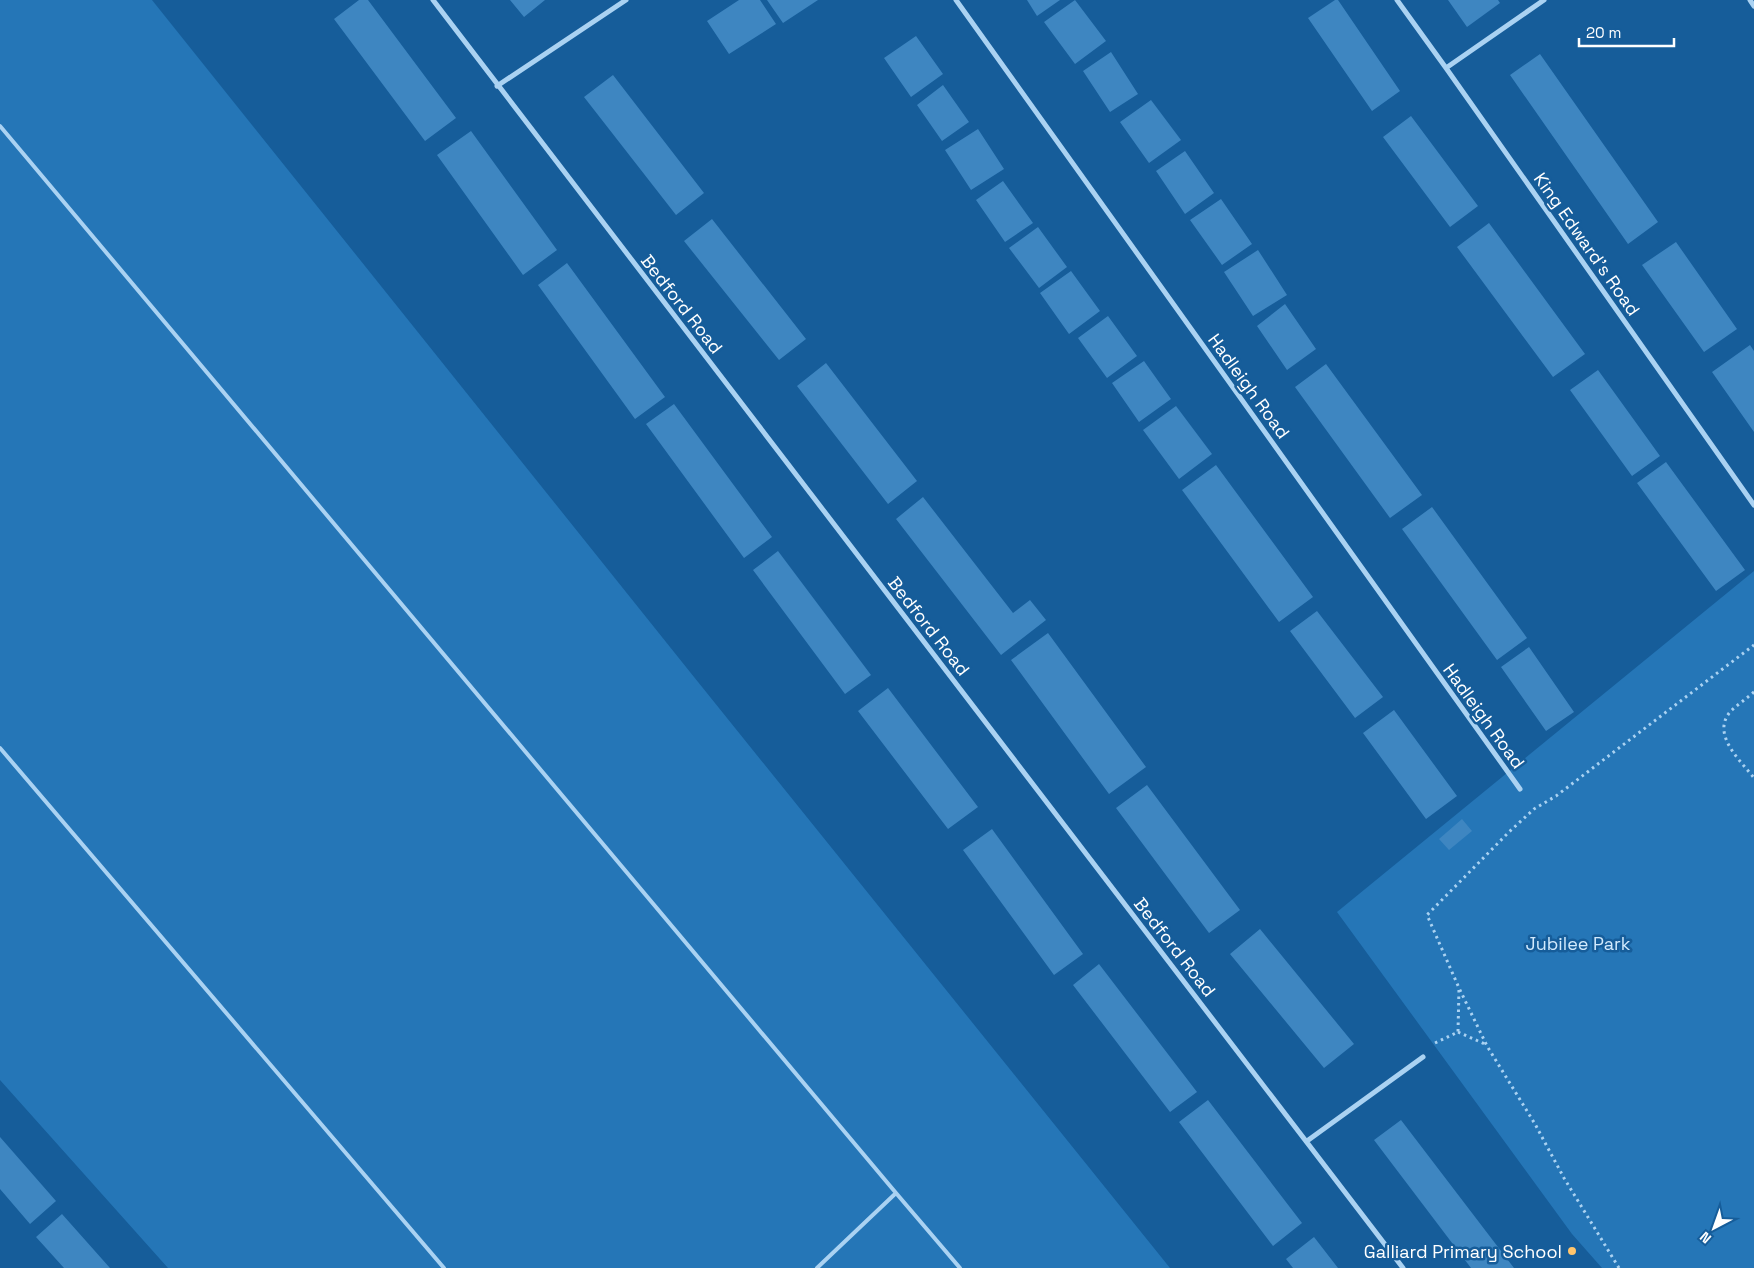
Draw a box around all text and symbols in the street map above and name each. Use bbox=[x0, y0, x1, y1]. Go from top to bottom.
scale bar bbox=[1579, 15, 1674, 47]
text: 20 m bbox=[1586, 23, 1621, 42]
street label: King Edward's Road bbox=[1529, 168, 1645, 320]
street label: Bedford Road bbox=[636, 250, 728, 358]
street label: Hadleigh Road bbox=[1203, 329, 1295, 443]
street label: Bedford Road bbox=[883, 572, 975, 680]
street label: Hadleigh Road bbox=[1438, 659, 1530, 773]
street label: Bedford Road bbox=[1129, 893, 1221, 1001]
park label: Jubilee Park bbox=[1525, 932, 1631, 955]
north arrow bbox=[1689, 1203, 1739, 1253]
text: N bbox=[1696, 1228, 1715, 1248]
place label: Galliard Primary School bbox=[1364, 1240, 1562, 1263]
marker: Galliard Primary School bbox=[1566, 1245, 1578, 1257]

